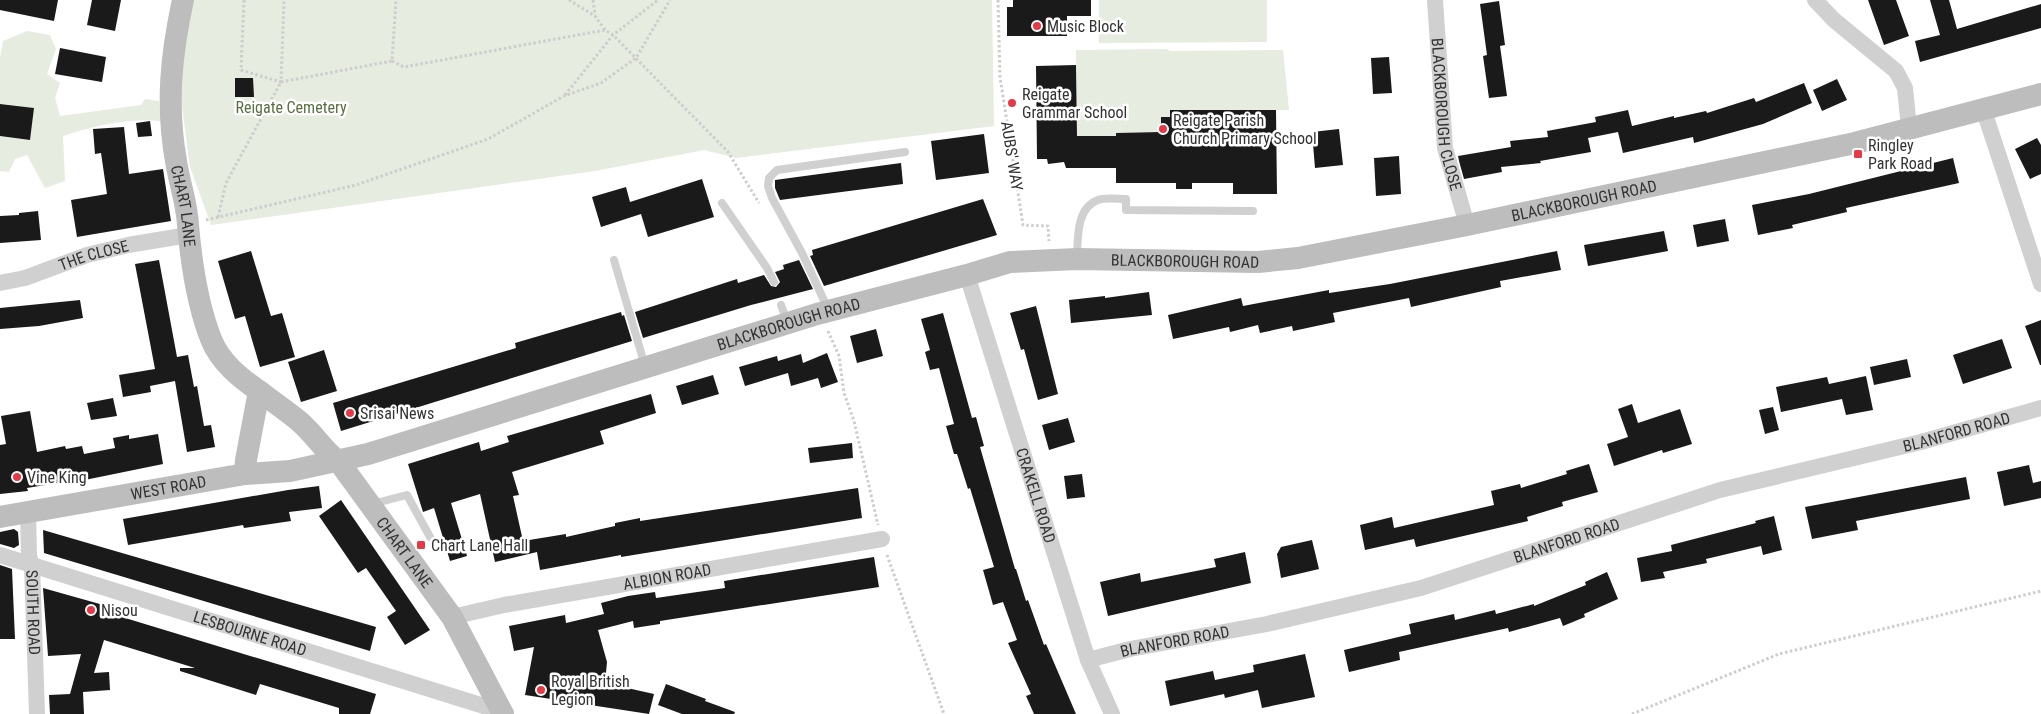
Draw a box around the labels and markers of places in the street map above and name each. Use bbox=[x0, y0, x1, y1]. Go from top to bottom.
place label: Music Block bbox=[1047, 17, 1125, 36]
marker: Music Block bbox=[1031, 20, 1043, 32]
place label: Reigate Grammar School bbox=[1022, 85, 1127, 122]
marker: Reigate Grammar School bbox=[1006, 97, 1018, 109]
place label: Reigate Parish Church Primary School bbox=[1173, 111, 1317, 148]
marker: Reigate Parish Church Primary School bbox=[1157, 123, 1169, 135]
place label: Ringley Park Road bbox=[1868, 136, 1932, 173]
marker: Ringley Park Road bbox=[1852, 148, 1864, 160]
place label: Srisai News bbox=[360, 404, 434, 423]
marker: Srisai News bbox=[344, 407, 356, 419]
place label: Vine King bbox=[27, 468, 87, 487]
marker: Vine King bbox=[11, 471, 23, 483]
place label: Chart Lane Hall bbox=[431, 536, 528, 555]
marker: Chart Lane Hall bbox=[415, 539, 427, 551]
place label: Nisou bbox=[101, 601, 138, 620]
marker: Nisou bbox=[85, 604, 97, 616]
place label: Royal British Legion bbox=[551, 672, 630, 709]
marker: Royal British Legion bbox=[535, 684, 547, 696]

